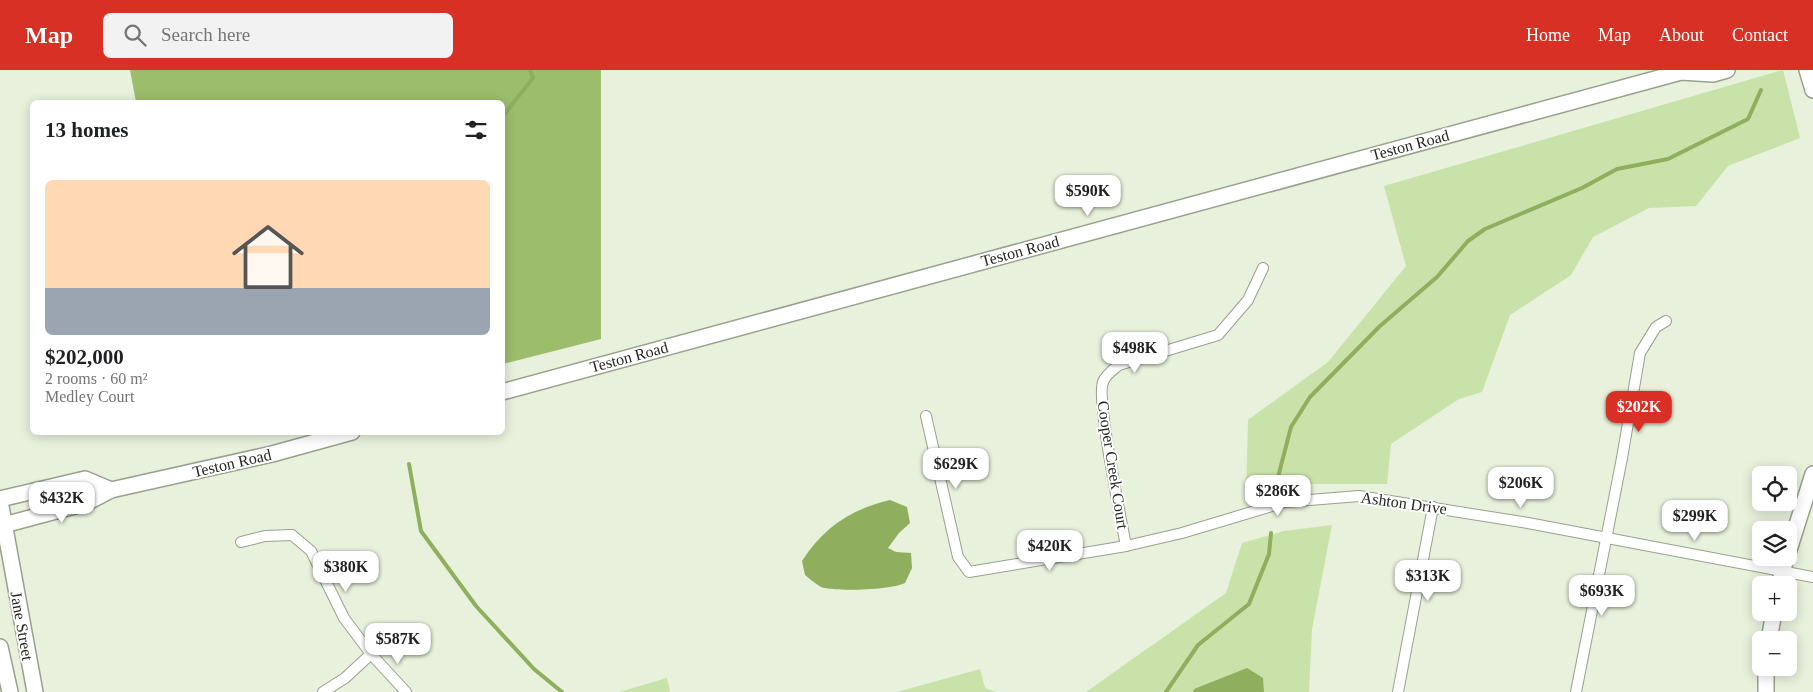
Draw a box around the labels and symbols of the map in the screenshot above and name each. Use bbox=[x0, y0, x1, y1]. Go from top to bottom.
street label: Teston Road bbox=[1369, 126, 1451, 164]
pin: $590K bbox=[1053, 174, 1123, 217]
street label: Teston Road bbox=[979, 232, 1061, 270]
pin: $498K bbox=[1100, 332, 1170, 374]
street label: Teston Road bbox=[588, 338, 670, 376]
pin: $202K bbox=[1604, 390, 1674, 433]
street label: Cooper Creek Court bbox=[1093, 400, 1132, 531]
street label: Teston Road bbox=[191, 446, 273, 480]
pin: $629K bbox=[921, 448, 991, 490]
pin: $206K bbox=[1486, 466, 1556, 509]
pin: $286K bbox=[1243, 474, 1313, 517]
pin: $432K bbox=[27, 482, 97, 524]
street label: Ashton Drive bbox=[1360, 489, 1448, 517]
pin: $299K bbox=[1660, 500, 1730, 542]
pin: $420K bbox=[1015, 530, 1085, 572]
pin: $380K bbox=[311, 550, 381, 593]
pin: $313K bbox=[1393, 560, 1463, 602]
pin: $693K bbox=[1567, 574, 1637, 617]
street label: Jane Street bbox=[8, 590, 37, 662]
pin: $587K bbox=[363, 622, 433, 665]

